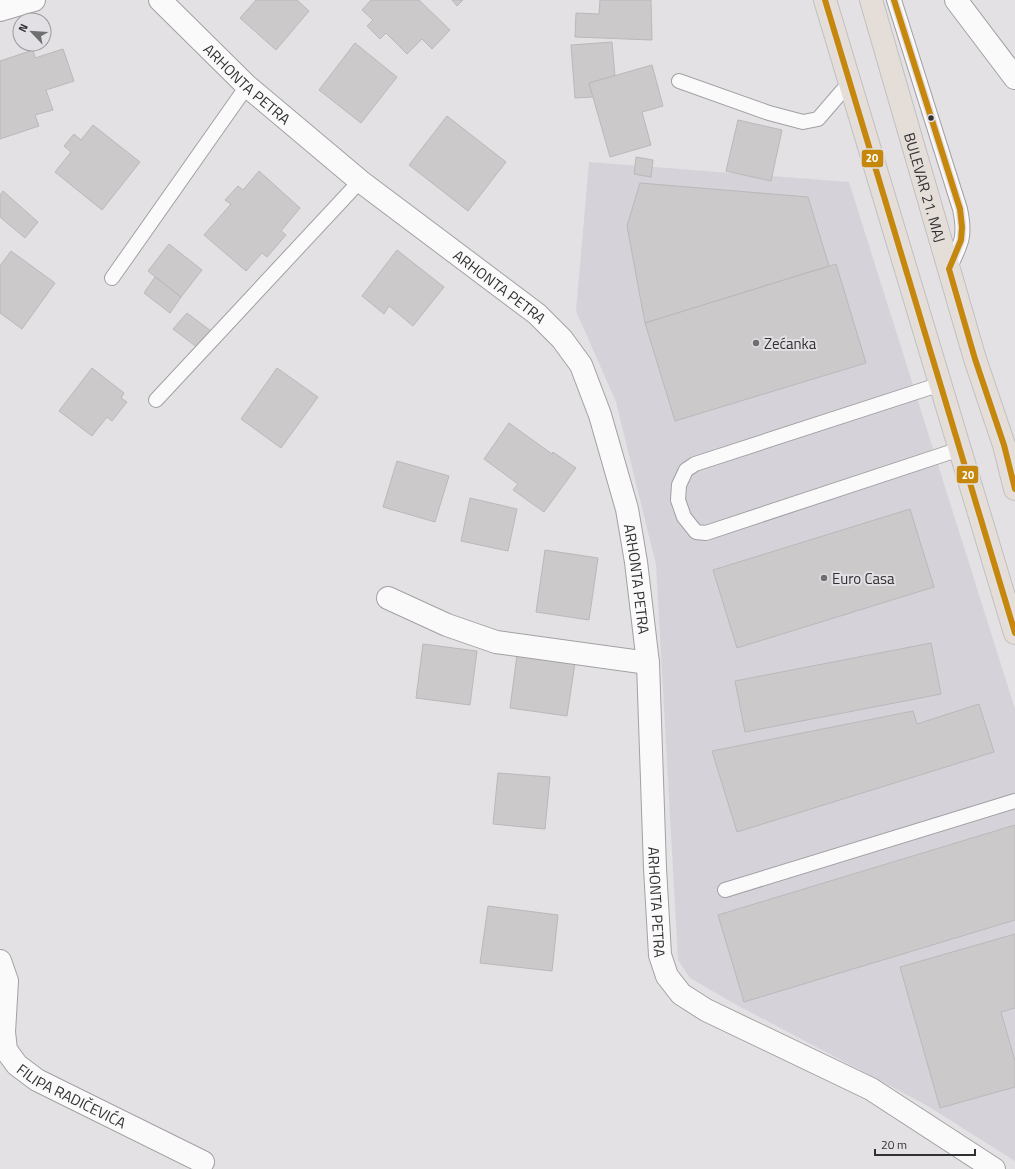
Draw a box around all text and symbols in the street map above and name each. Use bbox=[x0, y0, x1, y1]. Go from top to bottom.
north arrow bbox=[12, 12, 52, 52]
text: N bbox=[14, 21, 32, 35]
street label: ARHONTA PETRA bbox=[198, 38, 296, 130]
unlabelled marker bbox=[926, 113, 936, 123]
street label: BULEVAR 21. MAJ bbox=[898, 130, 952, 245]
line badge: 20 bbox=[861, 149, 884, 168]
text: 20 bbox=[866, 150, 878, 166]
street label: ARHONTA PETRA bbox=[449, 244, 552, 329]
place label: Zećanka bbox=[764, 332, 817, 355]
marker: Zećanka bbox=[751, 338, 761, 348]
line badge: 20 bbox=[956, 465, 979, 484]
text: 20 bbox=[962, 467, 974, 483]
street label: ARHONTA PETRA bbox=[618, 522, 656, 635]
place label: Euro Casa bbox=[832, 567, 895, 590]
marker: Euro Casa bbox=[819, 573, 829, 583]
street label: ARHONTA PETRA bbox=[643, 846, 672, 958]
street label: FILIPA RADIČEVIĆA bbox=[12, 1057, 130, 1134]
scale bar bbox=[875, 1131, 975, 1157]
text: 20 m bbox=[881, 1135, 907, 1154]

